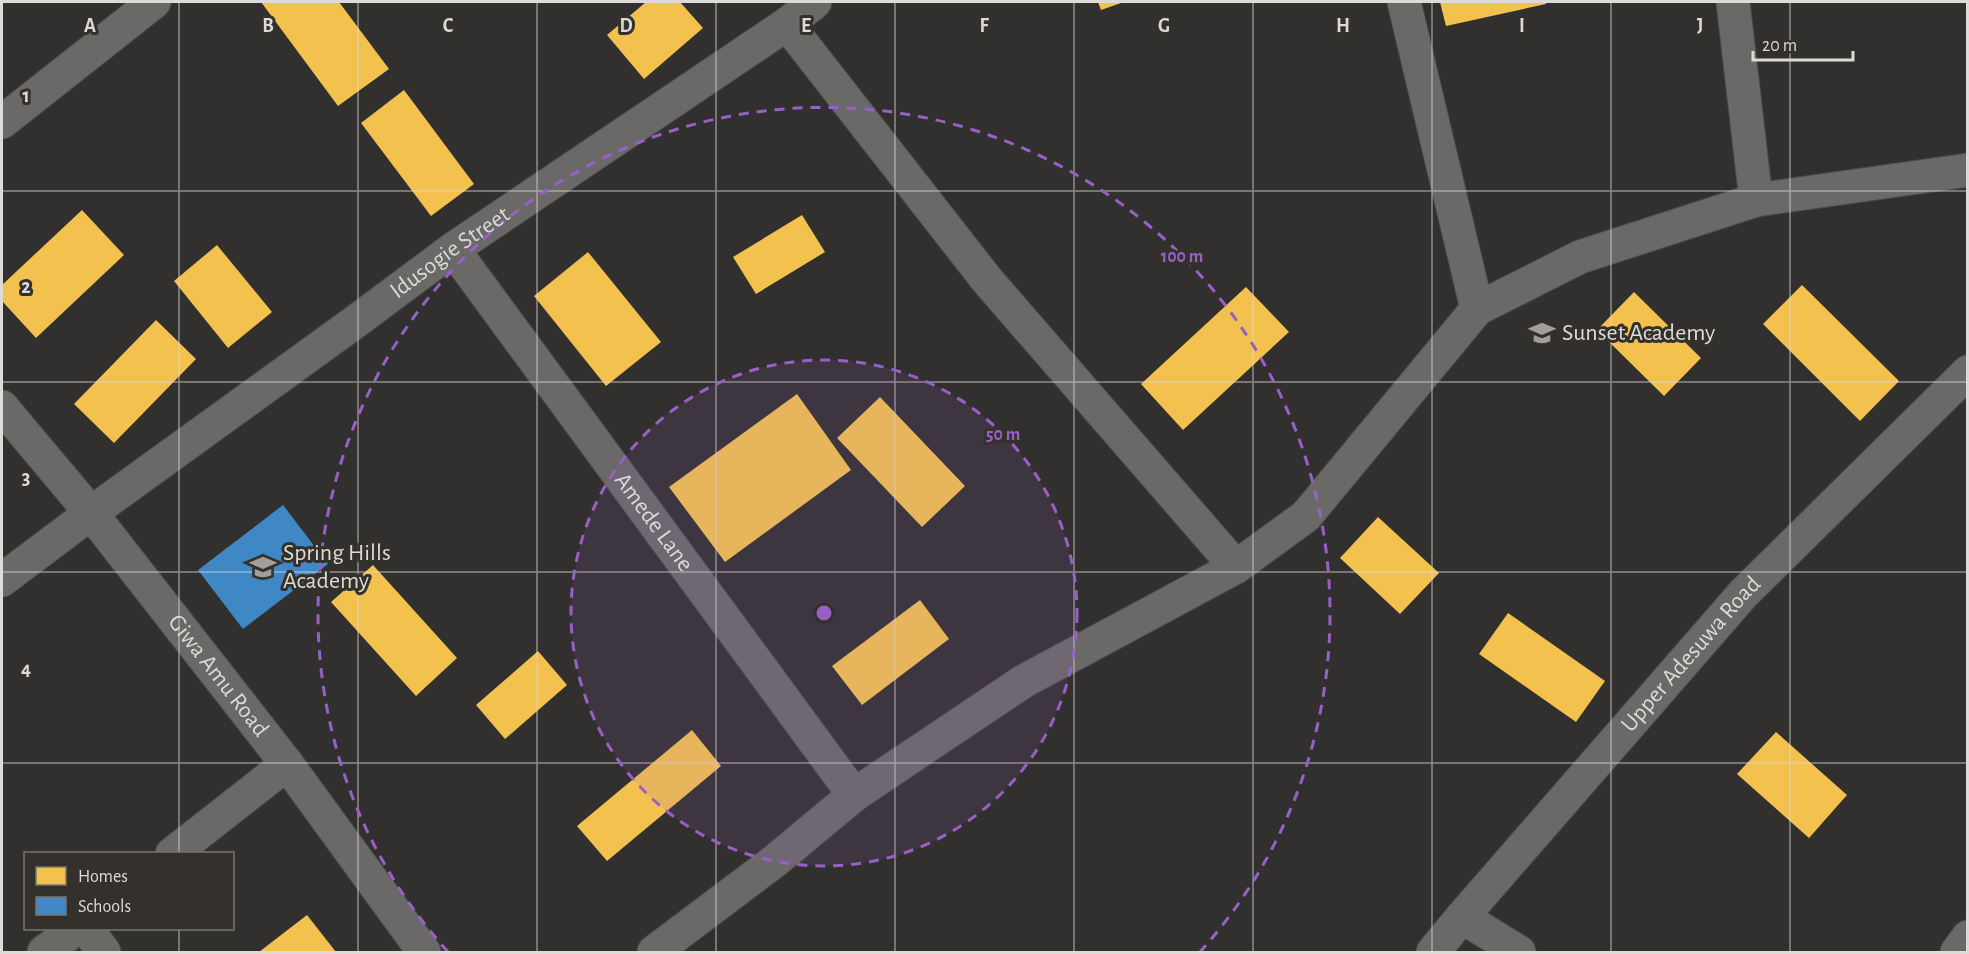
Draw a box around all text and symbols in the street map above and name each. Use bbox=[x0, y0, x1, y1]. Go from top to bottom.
text: A bbox=[84, 16, 96, 36]
text: B bbox=[262, 16, 274, 36]
text: C bbox=[443, 16, 454, 36]
text: D bbox=[619, 16, 633, 36]
text: E bbox=[801, 16, 811, 36]
text: F bbox=[979, 16, 989, 36]
text: G bbox=[1158, 16, 1170, 36]
text: H bbox=[1336, 16, 1350, 36]
text: I bbox=[1519, 16, 1525, 36]
text: J bbox=[1697, 16, 1703, 36]
scale bar bbox=[1753, 24, 1854, 62]
text: 20 m bbox=[1762, 37, 1797, 55]
text: 1 bbox=[22, 86, 30, 106]
street label: Idusogie Street bbox=[386, 202, 515, 303]
text: 100 m bbox=[1161, 248, 1203, 266]
text: 2 bbox=[21, 277, 31, 297]
school or university icon: Sunset Academy bbox=[1527, 318, 1557, 348]
place label: Sunset Academy bbox=[1562, 321, 1715, 345]
text: 50 m bbox=[986, 426, 1020, 444]
text: 3 bbox=[22, 468, 30, 488]
street label: Amede Lane bbox=[610, 468, 698, 576]
place label: Spring Hills Academy bbox=[283, 541, 391, 593]
school or university icon: Spring Hills Academy bbox=[248, 552, 278, 582]
street label: Upper Adesuwa Road bbox=[1617, 572, 1765, 737]
centre of rings bbox=[814, 603, 834, 623]
street label: Giwa Amu Road bbox=[163, 610, 273, 742]
text: 4 bbox=[21, 659, 31, 679]
legend bbox=[24, 852, 234, 930]
text: Homes bbox=[78, 868, 128, 886]
text: Schools bbox=[78, 898, 131, 916]

